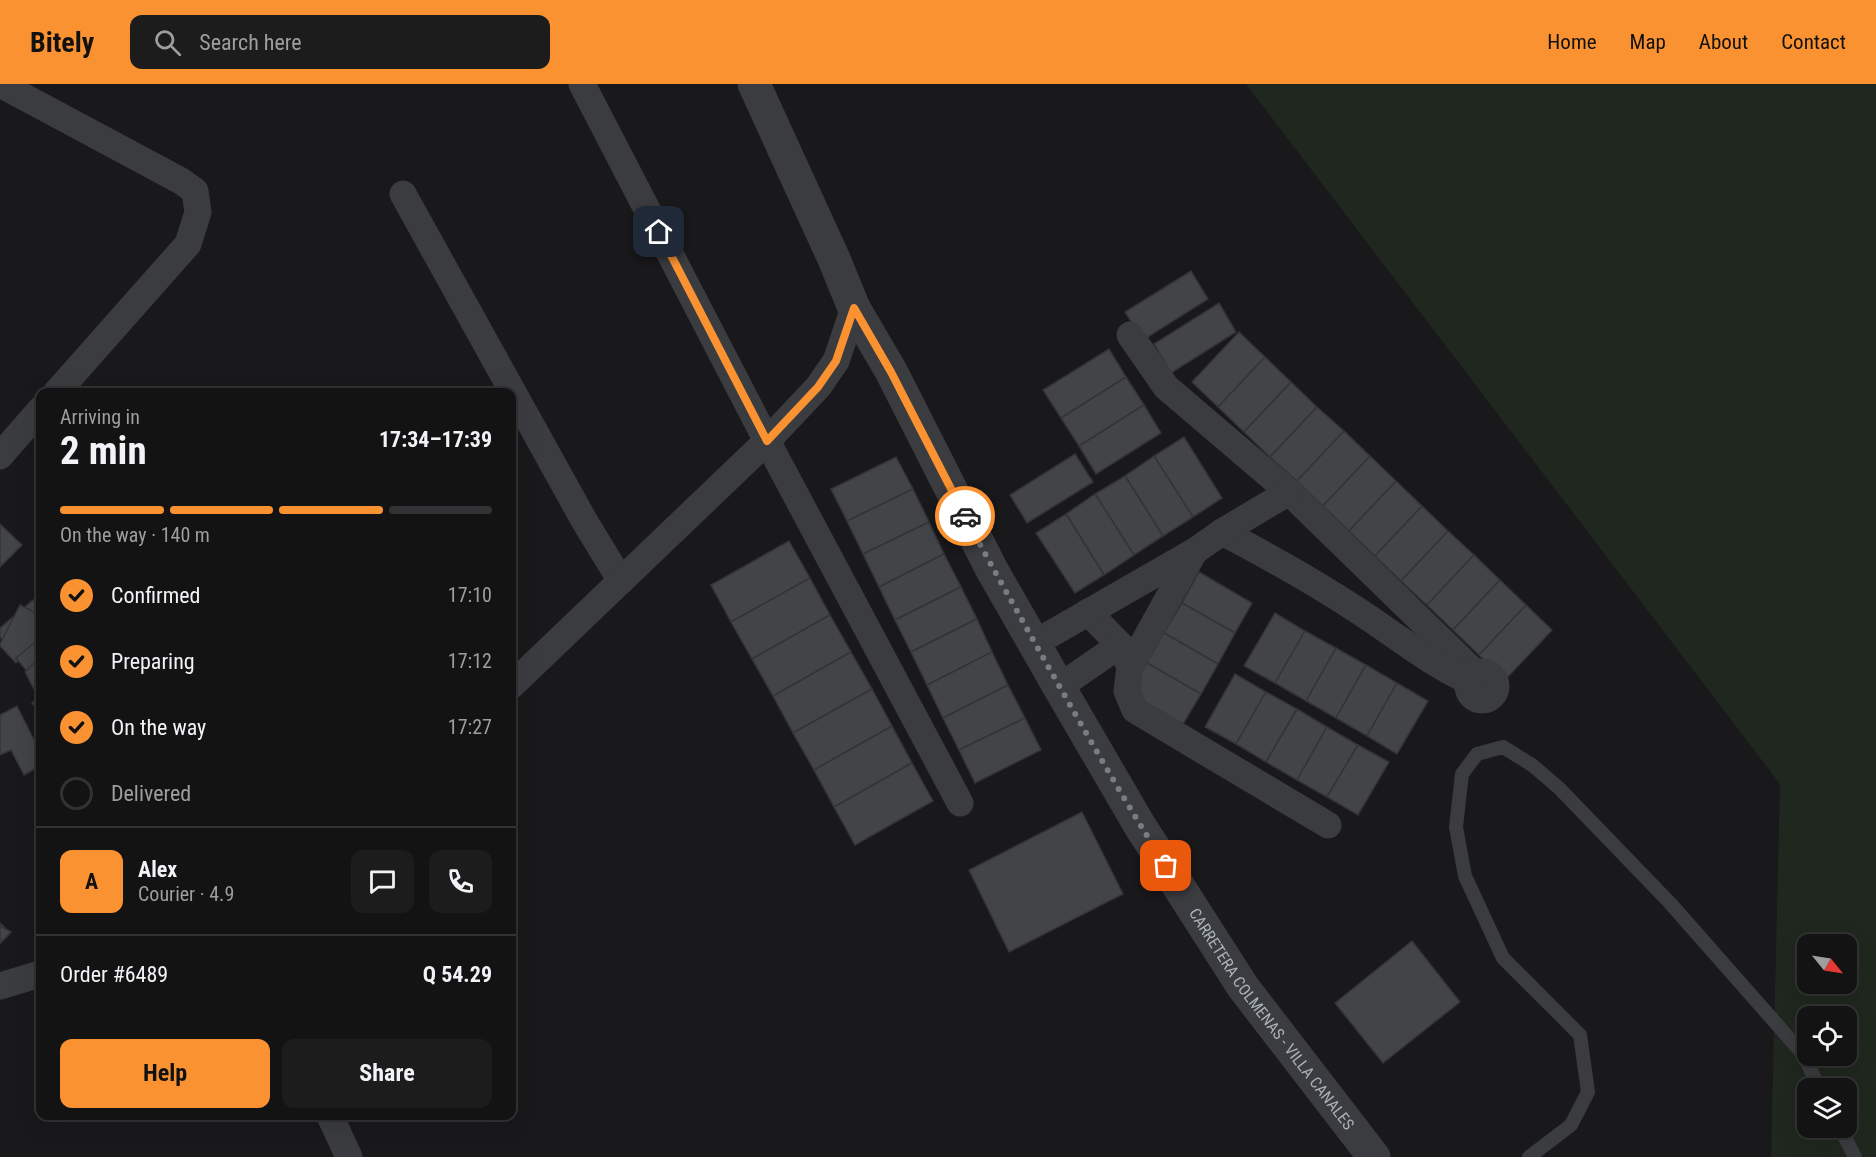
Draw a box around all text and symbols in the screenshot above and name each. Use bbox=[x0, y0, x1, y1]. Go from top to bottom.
search box bbox=[130, 15, 550, 69]
text: Bitely bbox=[30, 26, 94, 59]
icon: search bbox=[151, 26, 184, 59]
text: Search here bbox=[199, 30, 302, 55]
text: Home bbox=[1547, 30, 1597, 54]
text: Map bbox=[1630, 30, 1666, 54]
text: About bbox=[1699, 30, 1748, 54]
text: Contact bbox=[1781, 30, 1846, 54]
pin bbox=[633, 206, 684, 257]
icon: home bbox=[642, 215, 675, 248]
text: Arriving in bbox=[60, 405, 140, 429]
text: 17:34–17:39 bbox=[379, 427, 492, 452]
text: 2 min bbox=[60, 428, 147, 474]
courier bbox=[935, 486, 995, 546]
icon: car bbox=[949, 500, 982, 533]
text: On the way · 140 m bbox=[60, 523, 210, 547]
icon: check bbox=[60, 579, 93, 612]
text: Confirmed bbox=[111, 583, 200, 608]
text: 17:10 bbox=[448, 583, 492, 607]
icon: check bbox=[60, 645, 93, 678]
text: Preparing bbox=[111, 649, 195, 674]
text: 17:12 bbox=[448, 649, 492, 673]
icon: check bbox=[60, 711, 93, 744]
text: On the way bbox=[111, 715, 206, 740]
text: 17:27 bbox=[448, 715, 492, 739]
text: Delivered bbox=[111, 781, 191, 806]
pin bbox=[1140, 840, 1191, 891]
icon: bag bbox=[1149, 849, 1182, 882]
button: chat bbox=[351, 850, 414, 913]
button: phone bbox=[429, 850, 492, 913]
text: Alex bbox=[138, 857, 177, 882]
text: A bbox=[85, 869, 98, 894]
text: Courier · 4.9 bbox=[138, 882, 234, 906]
street label: CARRETERA COLMENAS - VILLA CANALES bbox=[1185, 904, 1359, 1133]
north arrow bbox=[1797, 934, 1857, 994]
map controls bbox=[1797, 934, 1857, 1138]
text: Order #6489 bbox=[60, 962, 168, 987]
text: Q 54.29 bbox=[423, 962, 492, 987]
button: locate bbox=[1797, 1006, 1857, 1066]
button: Help bbox=[60, 1039, 270, 1108]
button: Share bbox=[282, 1039, 492, 1108]
button: layers bbox=[1797, 1078, 1857, 1138]

